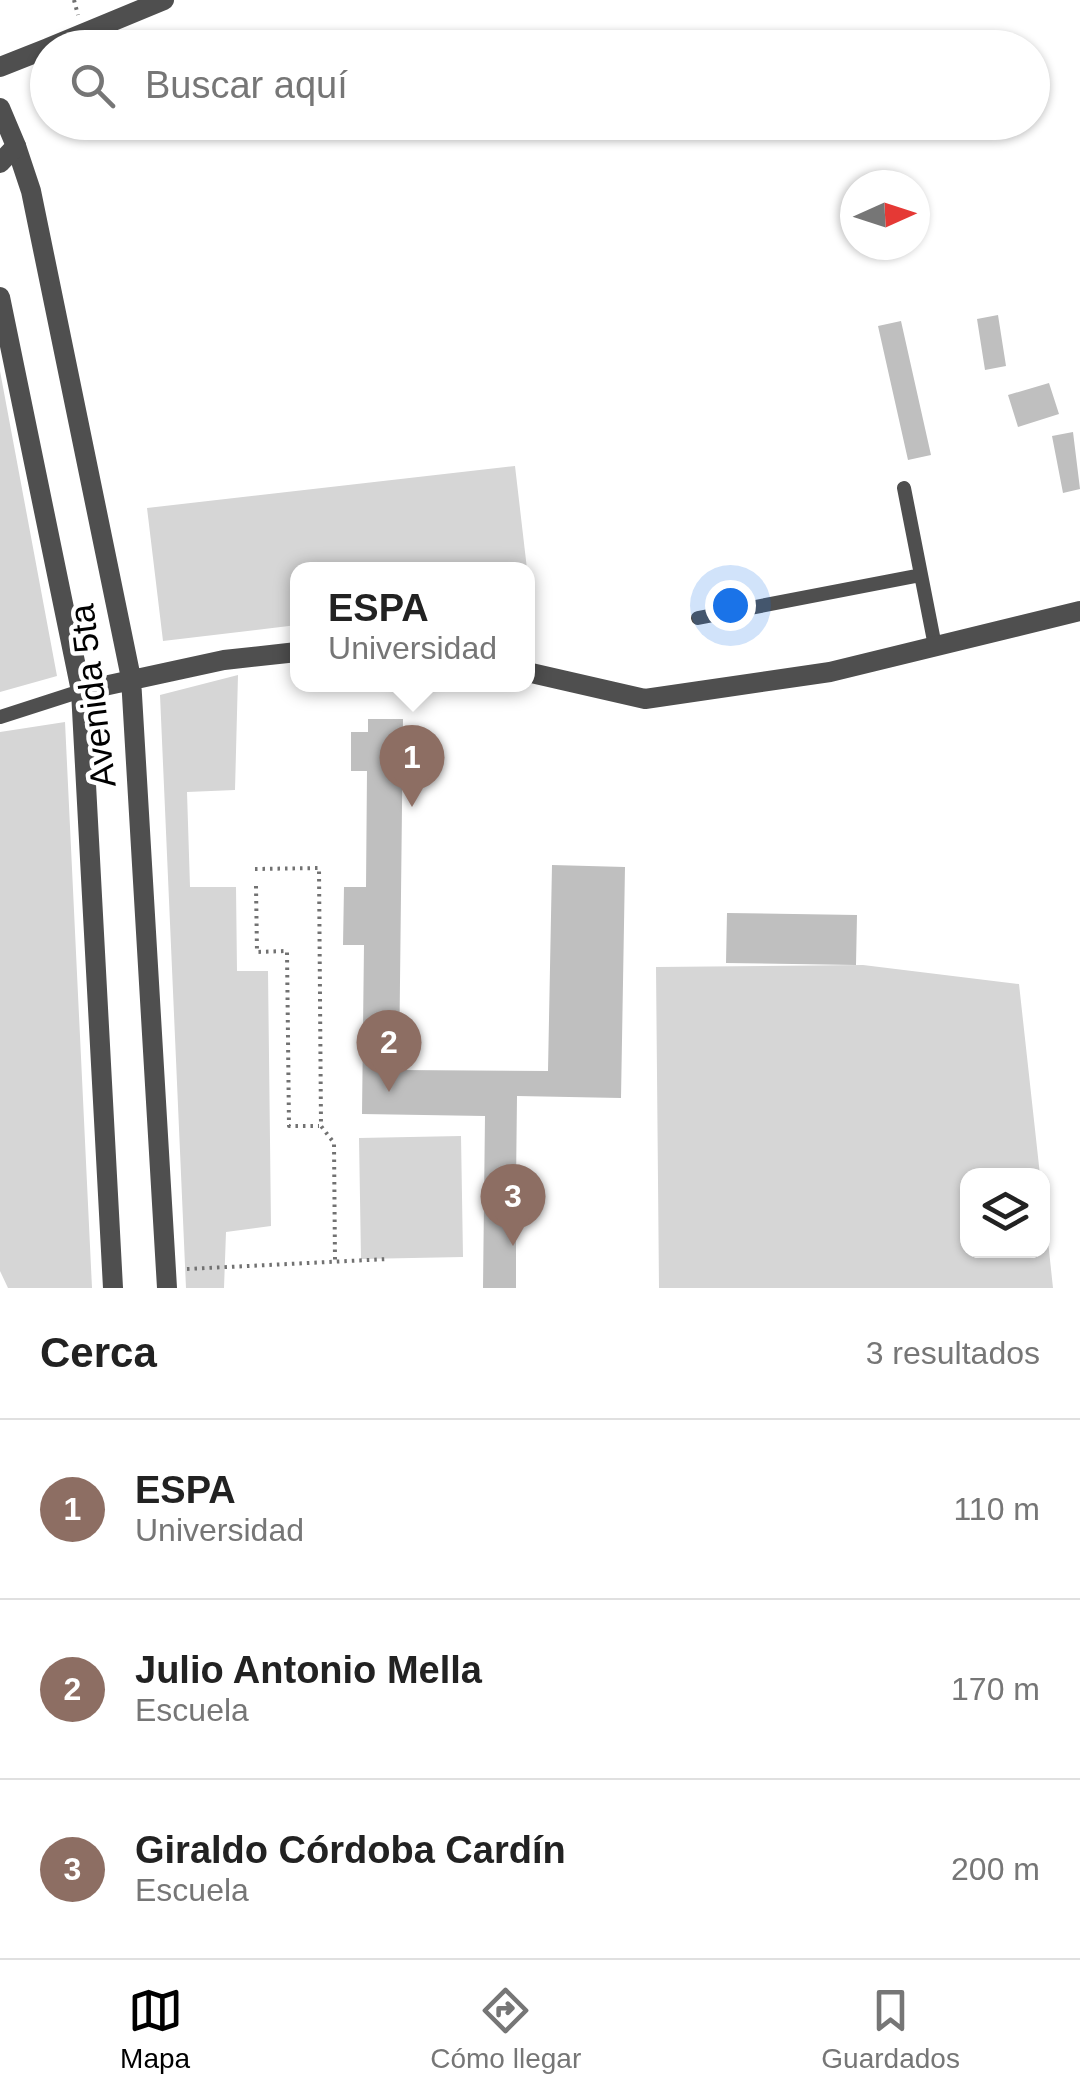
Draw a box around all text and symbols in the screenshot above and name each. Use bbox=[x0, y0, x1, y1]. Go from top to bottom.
search box bbox=[30, 30, 1050, 140]
icon: search bbox=[65, 58, 120, 113]
text: Buscar aquí bbox=[145, 64, 348, 106]
north arrow bbox=[840, 170, 930, 260]
popup bbox=[290, 562, 535, 692]
your location bbox=[705, 580, 756, 631]
text: ESPA bbox=[328, 587, 429, 629]
street label: Avenida 5ta bbox=[61, 602, 123, 790]
text: Universidad bbox=[328, 630, 497, 666]
pin: 1 bbox=[380, 724, 444, 807]
pin: 2 bbox=[356, 1010, 422, 1092]
pin: 3 bbox=[480, 1164, 546, 1246]
map controls bbox=[960, 1168, 1050, 1258]
button: layers bbox=[960, 1168, 1050, 1258]
text: Cerca bbox=[40, 1329, 157, 1376]
text: 3 resultados bbox=[866, 1335, 1040, 1371]
text: ESPA bbox=[135, 1469, 236, 1511]
text: 1 bbox=[64, 1491, 81, 1527]
text: 110 m bbox=[953, 1491, 1040, 1527]
text: Universidad bbox=[135, 1512, 304, 1548]
text: Julio Antonio Mella bbox=[135, 1649, 482, 1691]
text: 2 bbox=[64, 1671, 81, 1707]
text: 170 m bbox=[951, 1671, 1040, 1707]
text: Escuela bbox=[135, 1692, 249, 1728]
text: Giraldo Córdoba Cardín bbox=[135, 1829, 566, 1871]
text: 3 bbox=[64, 1851, 81, 1887]
text: 200 m bbox=[951, 1851, 1040, 1887]
text: Escuela bbox=[135, 1872, 249, 1908]
tab: Mapa bbox=[120, 1983, 190, 2075]
tab: Cómo llegar bbox=[430, 1983, 581, 2075]
tab: Guardados bbox=[821, 1983, 960, 2075]

